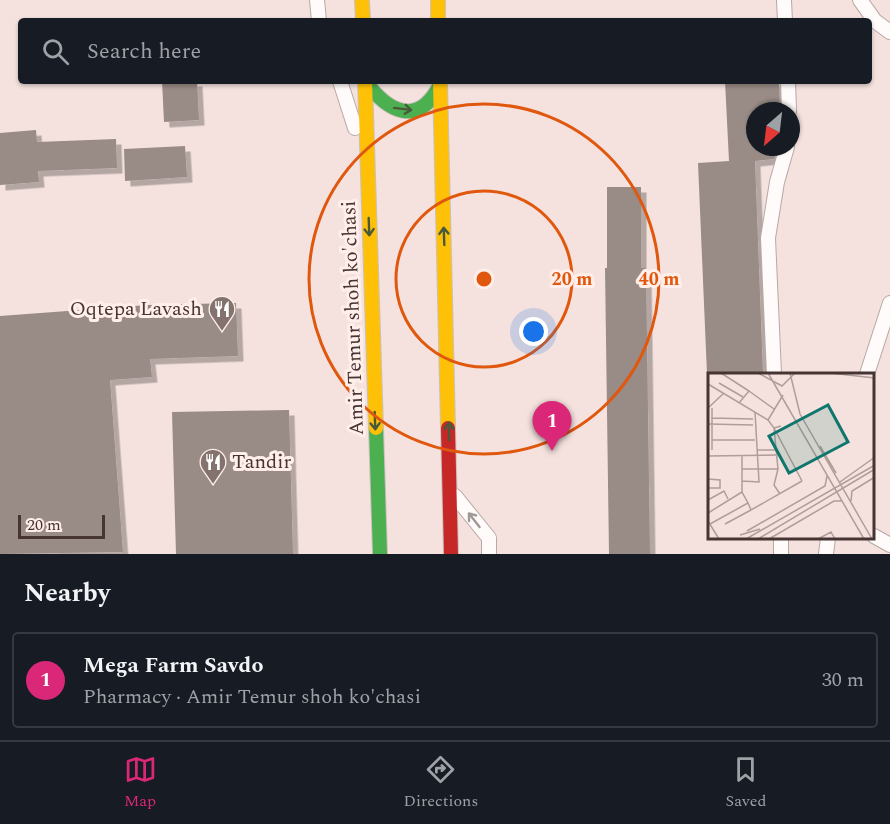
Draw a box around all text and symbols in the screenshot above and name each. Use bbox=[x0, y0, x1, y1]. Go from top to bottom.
search box bbox=[18, 18, 872, 84]
icon: search bbox=[39, 35, 72, 68]
text: Search here bbox=[87, 35, 201, 68]
north arrow bbox=[746, 102, 800, 156]
one-way arrow bbox=[392, 104, 412, 115]
street label: Amir Temur shoh ko'chasi bbox=[334, 200, 372, 436]
one-way arrow bbox=[364, 216, 375, 236]
one-way arrow bbox=[438, 227, 450, 247]
text: 20 m bbox=[552, 266, 592, 293]
text: 40 m bbox=[639, 266, 679, 293]
centre of rings bbox=[474, 269, 494, 289]
place label: Oqtepa Lavash bbox=[70, 294, 202, 324]
restaurant icon: Oqtepa Lavash bbox=[207, 294, 237, 332]
your location bbox=[519, 317, 548, 346]
inset map bbox=[708, 373, 875, 539]
pin: 1 bbox=[532, 402, 572, 451]
one-way arrow bbox=[370, 411, 381, 431]
one-way arrow bbox=[443, 421, 455, 441]
restaurant icon: Tandir bbox=[198, 447, 228, 485]
place label: Tandir bbox=[232, 447, 292, 477]
scale bar bbox=[18, 512, 105, 540]
one-way arrow bbox=[468, 512, 481, 528]
text: 20 m bbox=[27, 513, 61, 537]
text: Nearby bbox=[24, 573, 110, 613]
text: Mega Farm Savdo bbox=[83, 649, 263, 682]
text: 1 bbox=[40, 665, 51, 695]
text: 30 m bbox=[822, 665, 864, 695]
text: Pharmacy · Amir Temur shoh ko'chasi bbox=[83, 682, 421, 712]
tab: Map bbox=[124, 753, 157, 813]
tab: Directions bbox=[404, 753, 478, 813]
tab: Saved bbox=[725, 753, 766, 813]

